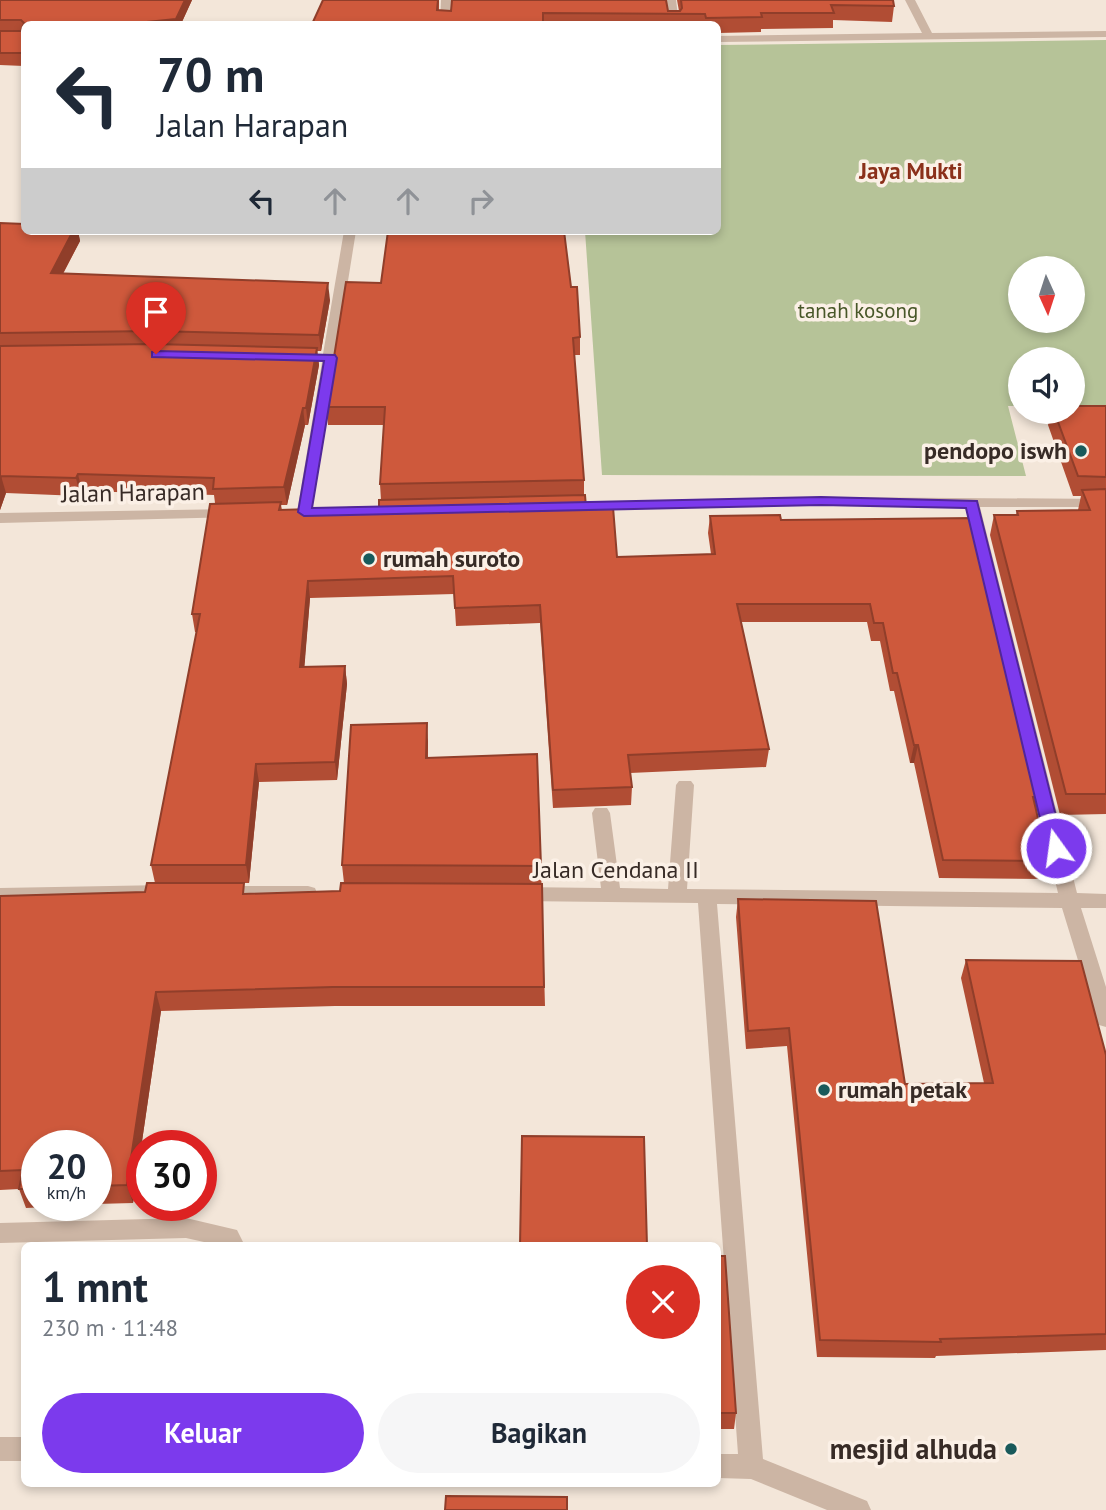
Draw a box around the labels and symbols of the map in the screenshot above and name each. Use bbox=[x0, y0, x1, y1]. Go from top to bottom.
district label: Jaya Mukti bbox=[858, 156, 963, 185]
north arrow bbox=[1008, 256, 1085, 332]
pin bbox=[126, 282, 186, 354]
park label: tanah kosong bbox=[798, 297, 918, 324]
place label: pendopo iswh bbox=[924, 435, 1067, 466]
marker: pendopo iswh bbox=[1073, 443, 1089, 459]
street label: Jalan Harapan bbox=[60, 476, 205, 509]
place label: rumah suroto bbox=[383, 543, 520, 574]
marker: rumah suroto bbox=[361, 551, 377, 567]
position arrow bbox=[1019, 811, 1093, 885]
street label: Jalan Cendana II bbox=[532, 854, 699, 885]
place label: rumah petak bbox=[838, 1074, 967, 1105]
marker: rumah petak bbox=[816, 1082, 832, 1098]
speed limit sign: 30 bbox=[126, 1130, 217, 1221]
place label: mesjid alhuda bbox=[830, 1430, 997, 1467]
marker: mesjid alhuda bbox=[1003, 1441, 1019, 1457]

